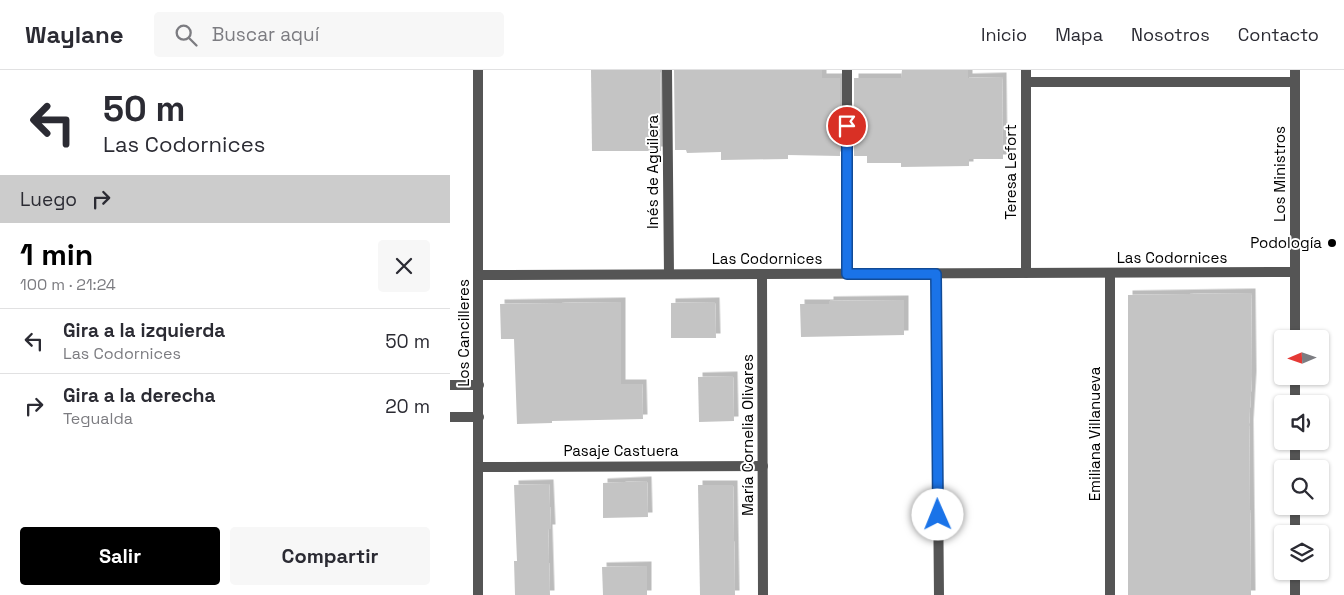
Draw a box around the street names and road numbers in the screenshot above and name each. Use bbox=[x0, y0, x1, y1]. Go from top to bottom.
street label: Inés de Aguilera bbox=[643, 115, 662, 229]
street label: Teresa Lefort bbox=[1001, 124, 1020, 220]
street label: Los Ministros bbox=[1270, 126, 1289, 222]
street label: Las Codornices bbox=[1117, 248, 1227, 267]
street label: Las Codornices bbox=[712, 249, 822, 268]
street label: Los Cancilleres bbox=[454, 279, 473, 387]
street label: María Cornelia Olivares bbox=[738, 354, 757, 516]
street label: Emiliana Villanueva bbox=[1085, 366, 1104, 501]
street label: Pasaje Castuera bbox=[563, 441, 679, 460]

